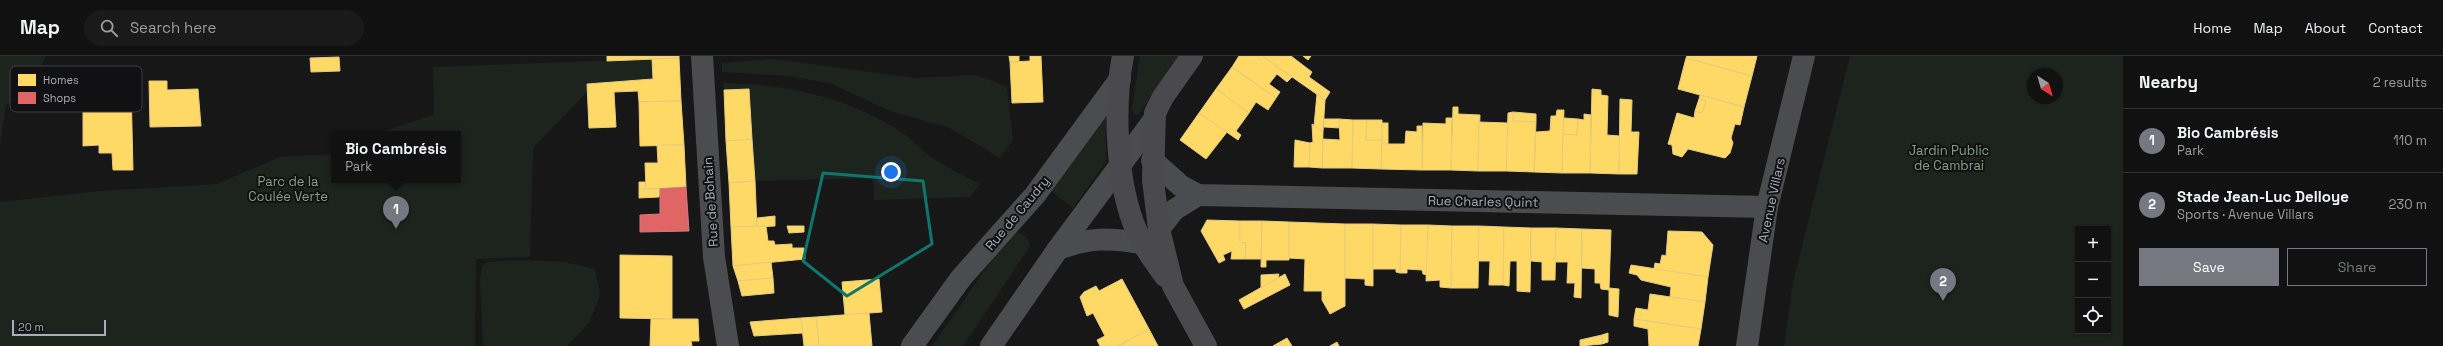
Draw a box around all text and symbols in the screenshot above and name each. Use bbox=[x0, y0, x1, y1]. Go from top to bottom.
search box bbox=[84, 10, 364, 46]
text: Map bbox=[20, 15, 60, 40]
icon: search bbox=[98, 17, 120, 39]
text: Search here bbox=[130, 18, 216, 37]
text: Home bbox=[2193, 19, 2231, 37]
text: Map bbox=[2253, 19, 2283, 37]
text: About bbox=[2305, 19, 2346, 37]
text: Contact bbox=[2368, 19, 2423, 37]
legend bbox=[10, 66, 142, 112]
north arrow bbox=[2027, 68, 2063, 104]
text: Nearby bbox=[2139, 71, 2198, 93]
text: Homes bbox=[43, 73, 79, 87]
text: 2 results bbox=[2373, 74, 2427, 91]
text: Shops bbox=[43, 91, 76, 105]
text: Bio Cambrésis bbox=[2177, 123, 2279, 142]
popup bbox=[331, 131, 461, 183]
text: 1 bbox=[2149, 132, 2155, 149]
text: 110 m bbox=[2393, 132, 2427, 149]
text: Bio Cambrésis bbox=[345, 139, 447, 158]
park label: Jardin Public de Cambrai bbox=[1909, 142, 1990, 174]
text: Park bbox=[2177, 142, 2204, 159]
street label: Avenue Villars bbox=[1754, 156, 1789, 244]
street label: Rue de Bohain bbox=[699, 157, 722, 247]
text: Park bbox=[345, 158, 372, 175]
your location bbox=[881, 162, 901, 182]
park label: Parc de la Coulée Verte bbox=[248, 173, 328, 205]
street label: Rue de Caudry bbox=[981, 173, 1053, 254]
text: Stade Jean-Luc Delloye bbox=[2177, 187, 2349, 206]
street label: Rue Charles Quint bbox=[1428, 192, 1538, 211]
pin: 1 bbox=[383, 196, 409, 229]
text: 2 bbox=[2148, 196, 2156, 213]
text: 230 m bbox=[2389, 196, 2427, 213]
text: Sports · Avenue Villars bbox=[2177, 206, 2314, 223]
map controls bbox=[2075, 226, 2111, 334]
button: + bbox=[2075, 226, 2111, 262]
button: Save bbox=[2139, 248, 2279, 286]
button: Share bbox=[2287, 248, 2427, 286]
button: − bbox=[2075, 262, 2111, 298]
pin: 2 bbox=[1930, 268, 1956, 301]
button: locate bbox=[2075, 298, 2111, 334]
scale bar bbox=[12, 318, 106, 337]
text: 20 m bbox=[18, 320, 44, 334]

